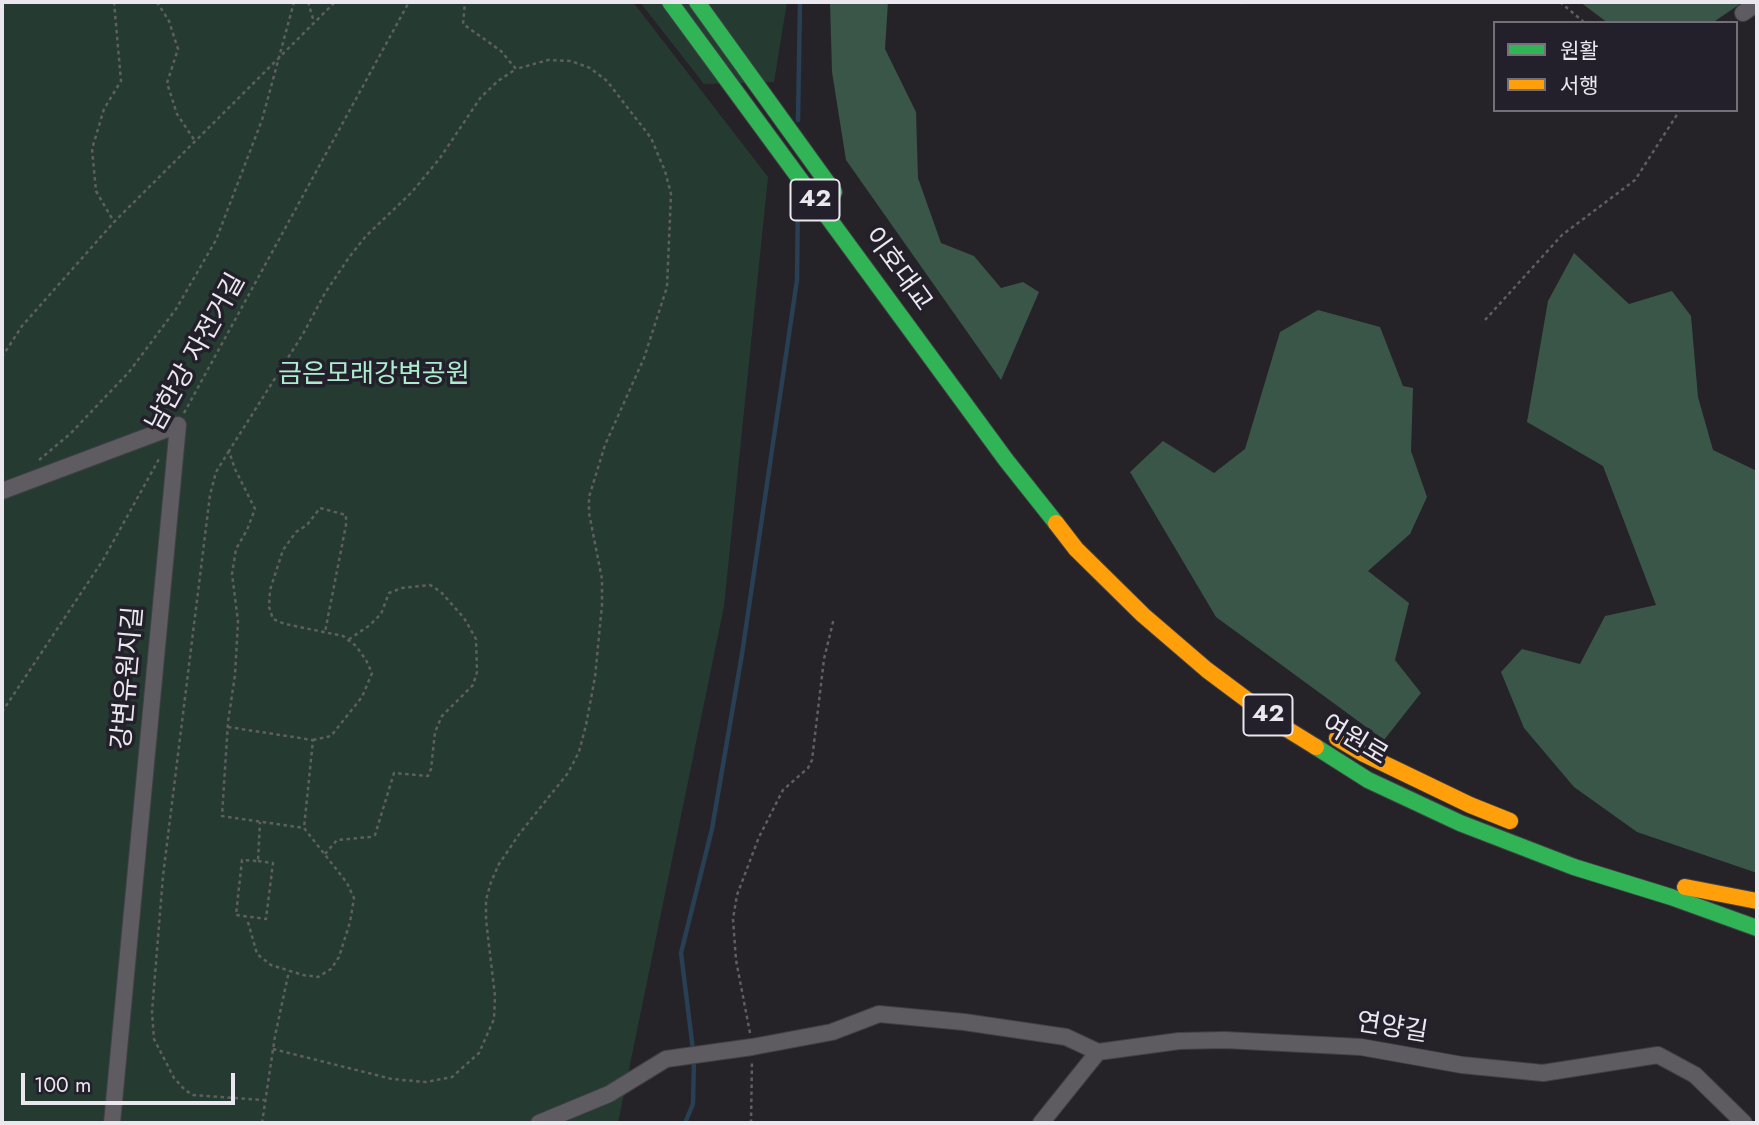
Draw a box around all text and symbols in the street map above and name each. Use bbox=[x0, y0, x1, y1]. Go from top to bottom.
legend bbox=[1493, 21, 1738, 112]
text: 원활 bbox=[1560, 36, 1599, 66]
text: 서행 bbox=[1560, 71, 1599, 101]
road number: 42 bbox=[790, 180, 840, 220]
street label: 이호대교 bbox=[856, 222, 938, 318]
street label: 남한강 자전거길 bbox=[141, 269, 253, 437]
park label: 금은모래강변공원 bbox=[278, 360, 470, 392]
street label: 강변유원지길 bbox=[107, 605, 151, 751]
road number: 42 bbox=[1244, 694, 1292, 736]
street label: 여원로 bbox=[1315, 709, 1393, 773]
street label: 연양길 bbox=[1354, 1008, 1430, 1050]
scale bar bbox=[24, 1058, 238, 1102]
text: 100 m bbox=[34, 1070, 91, 1100]

